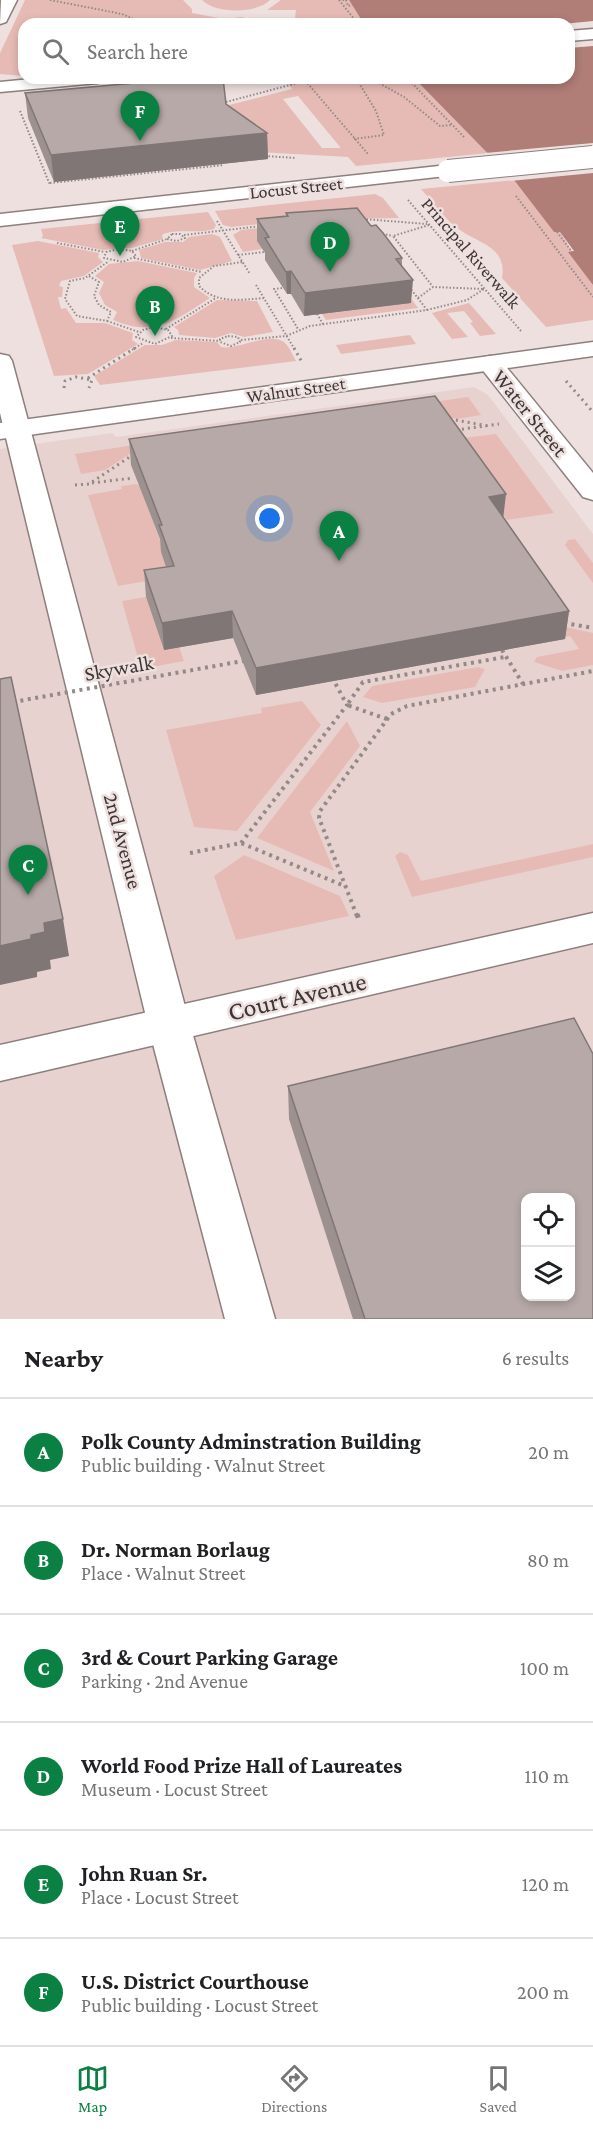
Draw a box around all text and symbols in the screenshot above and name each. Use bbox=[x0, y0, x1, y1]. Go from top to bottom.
search box bbox=[18, 18, 575, 84]
icon: search bbox=[39, 35, 72, 68]
text: Search here bbox=[87, 39, 188, 64]
pin: F bbox=[120, 92, 160, 141]
street label: Locust Street bbox=[248, 173, 345, 203]
street label: Principal Riverwalk bbox=[418, 194, 525, 313]
pin: E bbox=[100, 206, 140, 256]
pin: D bbox=[310, 222, 350, 272]
pin: B bbox=[136, 286, 174, 336]
street label: Water Street bbox=[488, 365, 573, 462]
street label: Walnut Street bbox=[245, 373, 348, 407]
your location bbox=[255, 504, 284, 533]
pin: A bbox=[320, 512, 358, 561]
street label: Skywalk bbox=[82, 650, 156, 686]
street label: 2nd Avenue bbox=[99, 790, 147, 892]
pin: C bbox=[9, 846, 48, 895]
street label: Court Avenue bbox=[225, 966, 369, 1026]
map controls bbox=[521, 1193, 575, 1301]
button: locate bbox=[521, 1193, 575, 1247]
button: layers bbox=[521, 1247, 575, 1301]
text: Nearby bbox=[24, 1344, 103, 1373]
text: 6 results bbox=[502, 1347, 569, 1369]
text: Polk County Adminstration Building bbox=[81, 1429, 421, 1454]
text: A bbox=[38, 1441, 49, 1463]
text: 20 m bbox=[528, 1441, 569, 1463]
text: Public building · Walnut Street bbox=[81, 1454, 325, 1476]
text: Dr. Norman Borlaug bbox=[81, 1537, 270, 1562]
text: B bbox=[38, 1549, 49, 1571]
text: 80 m bbox=[527, 1549, 569, 1571]
text: Place · Walnut Street bbox=[81, 1562, 245, 1584]
text: 3rd & Court Parking Garage bbox=[81, 1645, 338, 1670]
text: C bbox=[37, 1657, 50, 1679]
text: 100 m bbox=[520, 1657, 569, 1679]
text: Parking · 2nd Avenue bbox=[81, 1670, 248, 1692]
text: World Food Prize Hall of Laureates bbox=[81, 1753, 402, 1778]
text: D bbox=[37, 1765, 50, 1787]
text: 110 m bbox=[525, 1765, 569, 1787]
text: Museum · Locust Street bbox=[81, 1778, 268, 1800]
text: John Ruan Sr. bbox=[81, 1861, 208, 1886]
text: E bbox=[38, 1873, 49, 1895]
text: 120 m bbox=[522, 1873, 569, 1895]
text: Place · Locust Street bbox=[81, 1886, 239, 1908]
text: U.S. District Courthouse bbox=[81, 1969, 309, 1994]
text: F bbox=[38, 1981, 49, 2003]
text: 200 m bbox=[517, 1981, 569, 2003]
text: Public building · Locust Street bbox=[81, 1994, 318, 2016]
tab: Map bbox=[76, 2062, 109, 2115]
tab: Directions bbox=[261, 2062, 327, 2115]
tab: Saved bbox=[479, 2062, 517, 2115]

